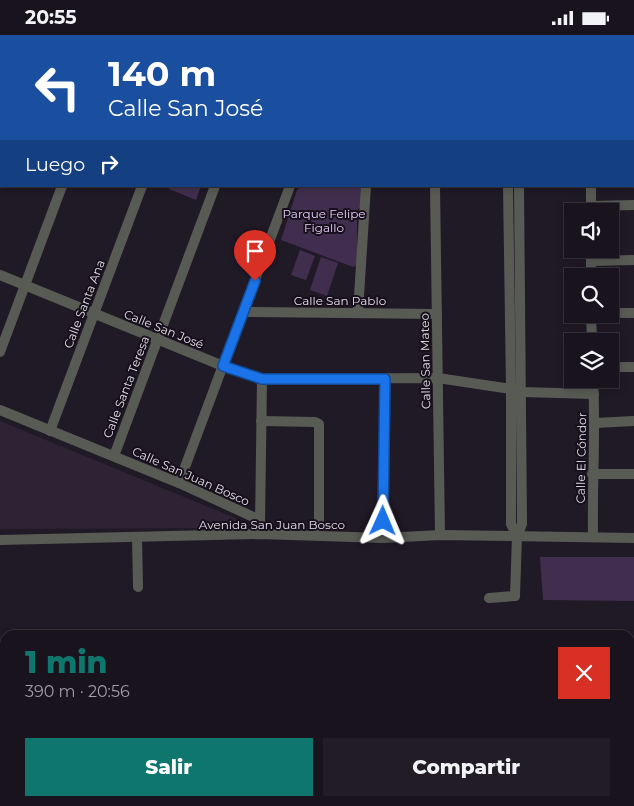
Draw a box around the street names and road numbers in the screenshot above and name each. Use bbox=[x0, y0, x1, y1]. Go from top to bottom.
street label: Calle Santa Ana bbox=[60, 258, 108, 350]
street label: Calle San Pablo bbox=[294, 293, 386, 308]
street label: Calle San José bbox=[122, 306, 206, 352]
street label: Calle San Mateo bbox=[417, 313, 433, 409]
street label: Calle Santa Teresa bbox=[100, 334, 152, 440]
street label: Calle El Cóndor bbox=[573, 412, 589, 504]
street label: Calle San Juan Bosco bbox=[130, 443, 252, 509]
street label: Avenida San Juan Bosco bbox=[199, 517, 345, 532]

